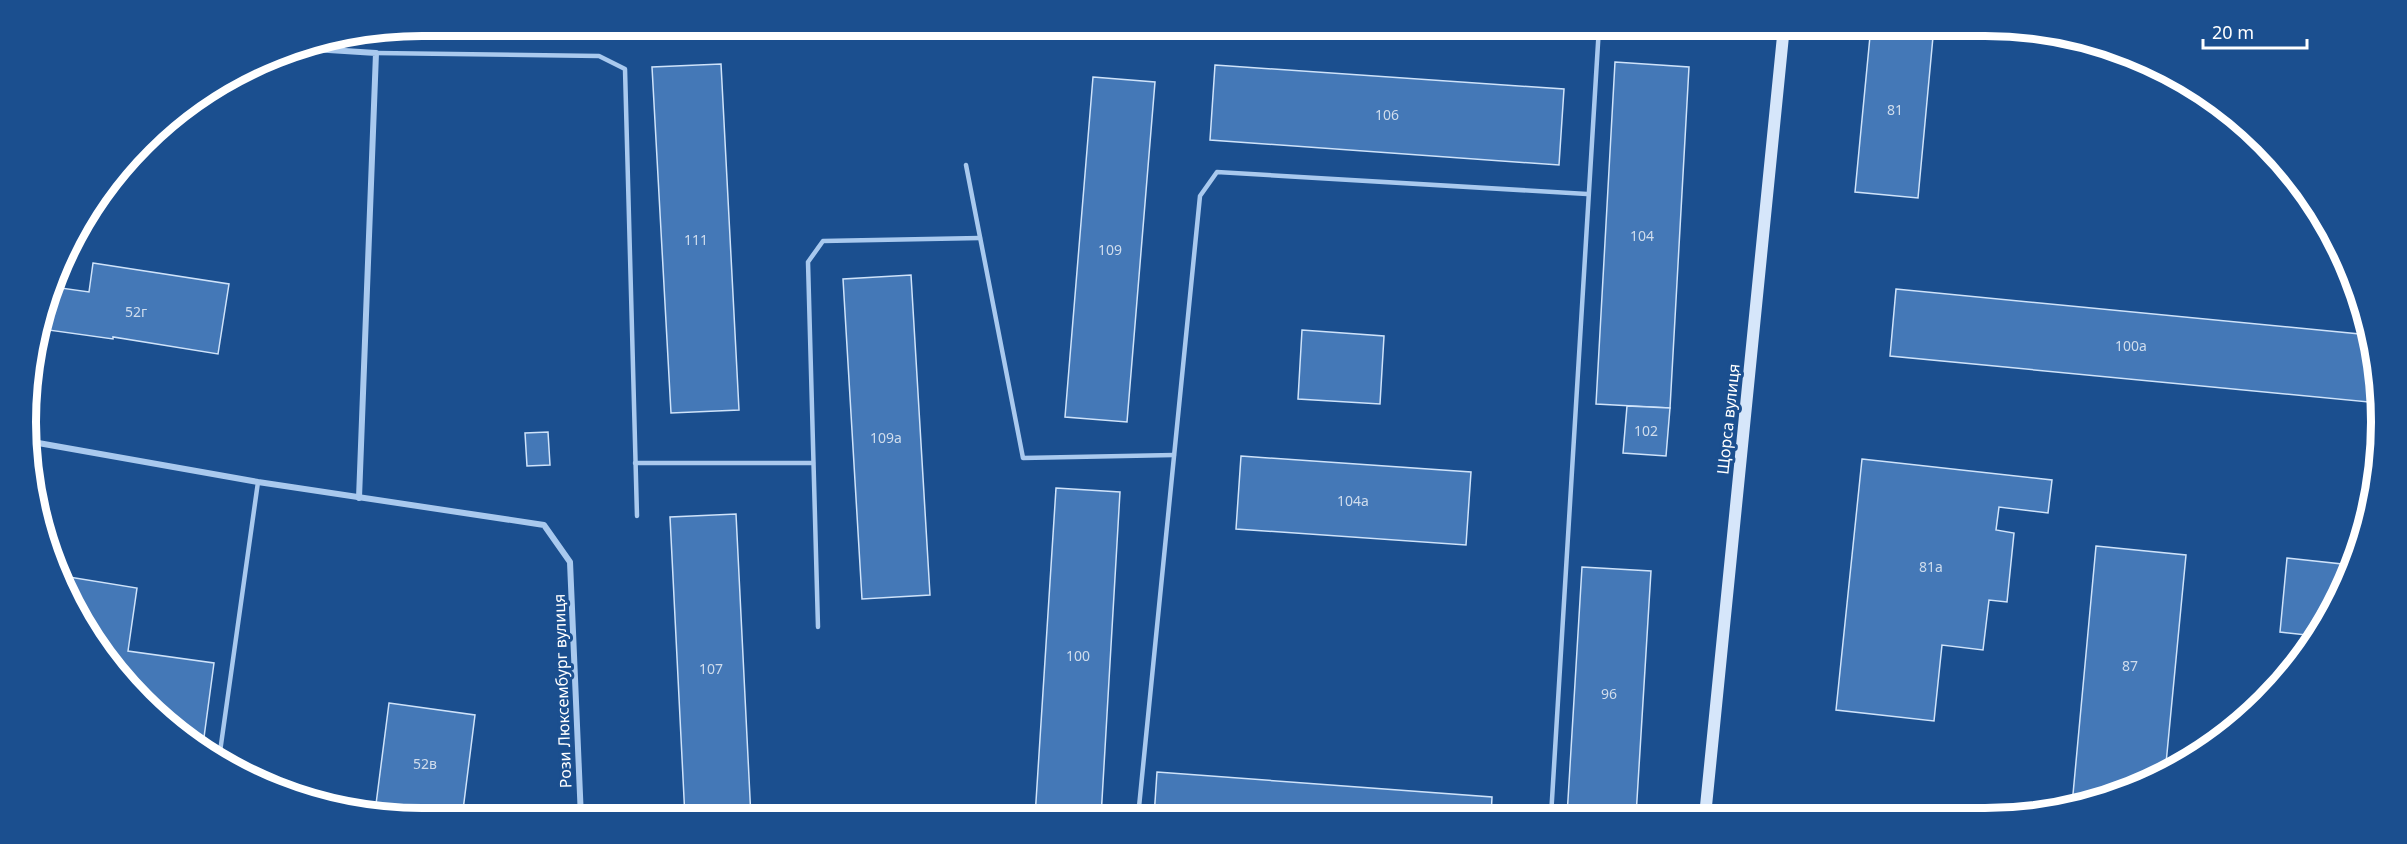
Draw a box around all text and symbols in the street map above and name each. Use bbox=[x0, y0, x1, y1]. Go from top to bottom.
scale bar bbox=[2203, 12, 2306, 50]
text: 20 m bbox=[2212, 20, 2254, 44]
house number: 81 bbox=[1887, 100, 1903, 119]
house number: 106 bbox=[1375, 105, 1399, 124]
house number: 104 bbox=[1630, 226, 1654, 245]
house number: 111 bbox=[684, 230, 708, 249]
house number: 109 bbox=[1098, 240, 1122, 259]
house number: 52г bbox=[125, 302, 147, 321]
house number: 100а bbox=[2115, 336, 2147, 355]
street label: Щорса вулиця bbox=[1711, 363, 1745, 475]
house number: 102 bbox=[1634, 421, 1658, 440]
house number: 109а bbox=[870, 428, 902, 447]
house number: 104а bbox=[1337, 491, 1369, 510]
house number: 81а bbox=[1919, 557, 1943, 576]
street label: Рози Люксембург вулиця bbox=[548, 593, 576, 789]
house number: 100 bbox=[1066, 646, 1090, 665]
house number: 87 bbox=[2122, 656, 2138, 675]
house number: 107 bbox=[699, 659, 723, 678]
house number: 96 bbox=[1601, 684, 1617, 703]
house number: 52в bbox=[413, 754, 437, 773]

